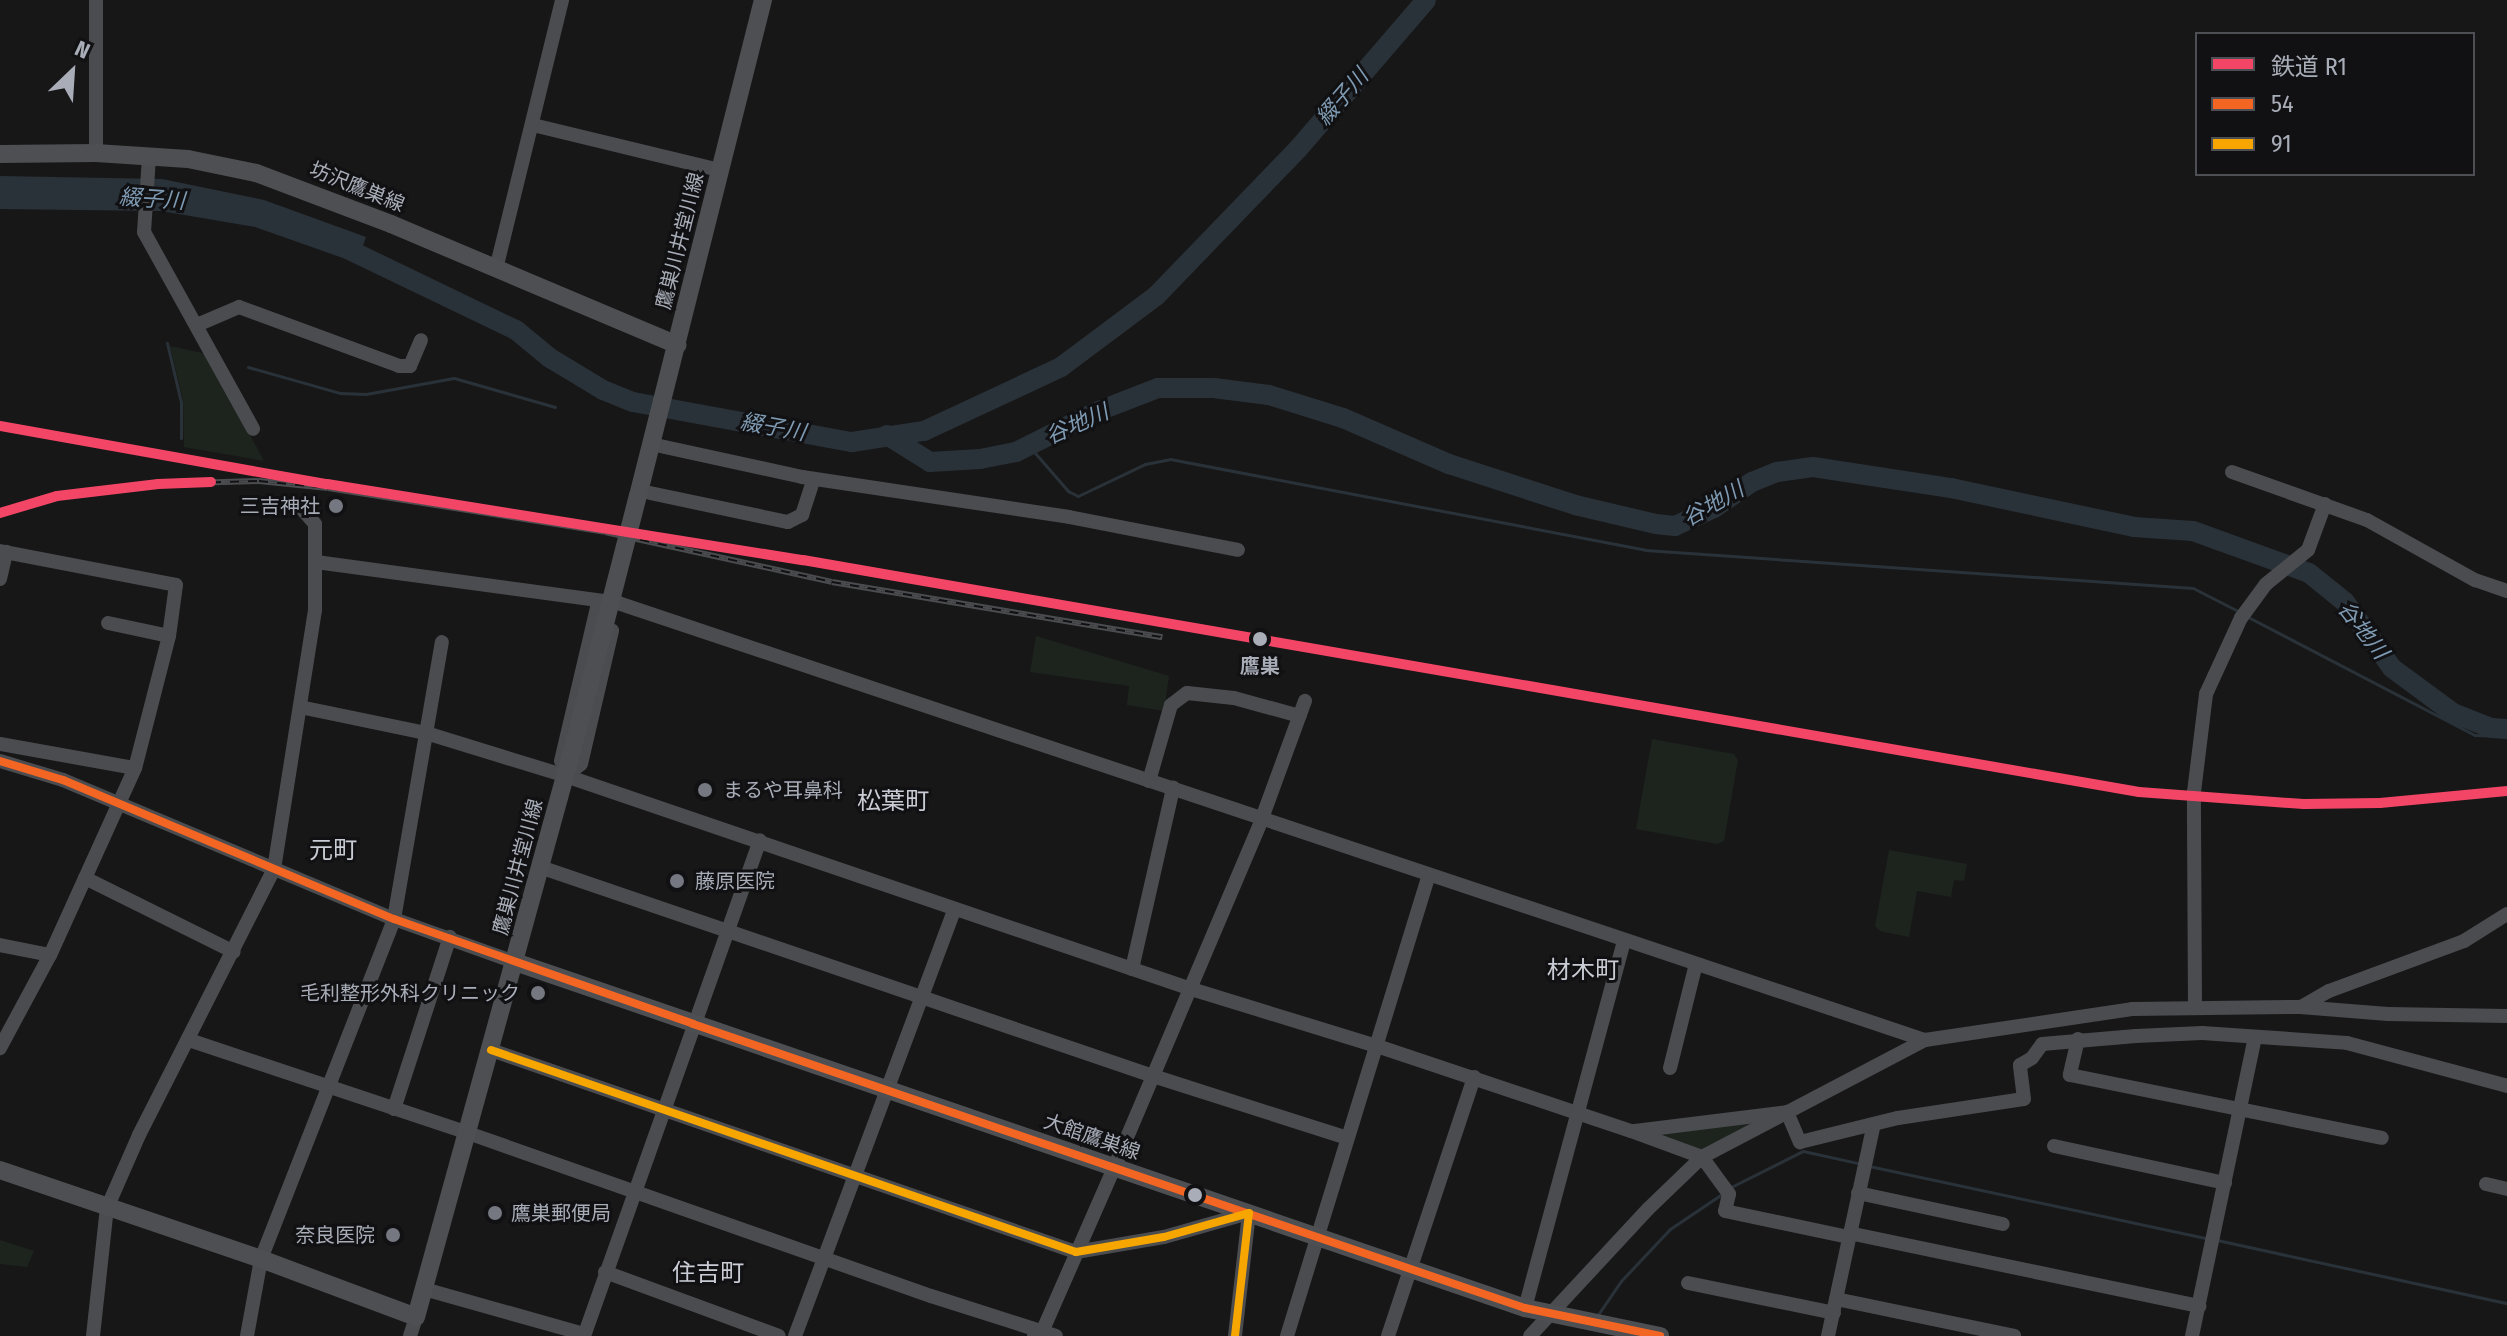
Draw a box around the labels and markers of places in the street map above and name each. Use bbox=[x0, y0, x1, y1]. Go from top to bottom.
place label: 三吉神社 bbox=[240, 494, 320, 518]
marker: 三吉神社 bbox=[327, 497, 345, 515]
marker: 鷹巣 bbox=[1248, 627, 1272, 651]
place label: 鷹巣 bbox=[1240, 654, 1280, 678]
place label: まるや耳鼻科 bbox=[723, 778, 843, 802]
marker: まるや耳鼻科 bbox=[694, 779, 716, 801]
place label: 藤原医院 bbox=[695, 869, 775, 893]
marker: 藤原医院 bbox=[666, 870, 688, 892]
place label: 毛利整形外科クリニック bbox=[300, 981, 520, 1005]
marker: 毛利整形外科クリニック bbox=[527, 982, 549, 1004]
unlabelled marker bbox=[1187, 1187, 1203, 1203]
place label: 鷹巣郵便局 bbox=[511, 1201, 611, 1225]
marker: 鷹巣郵便局 bbox=[486, 1204, 504, 1222]
place label: 奈良医院 bbox=[295, 1223, 375, 1247]
marker: 奈良医院 bbox=[382, 1224, 404, 1246]

